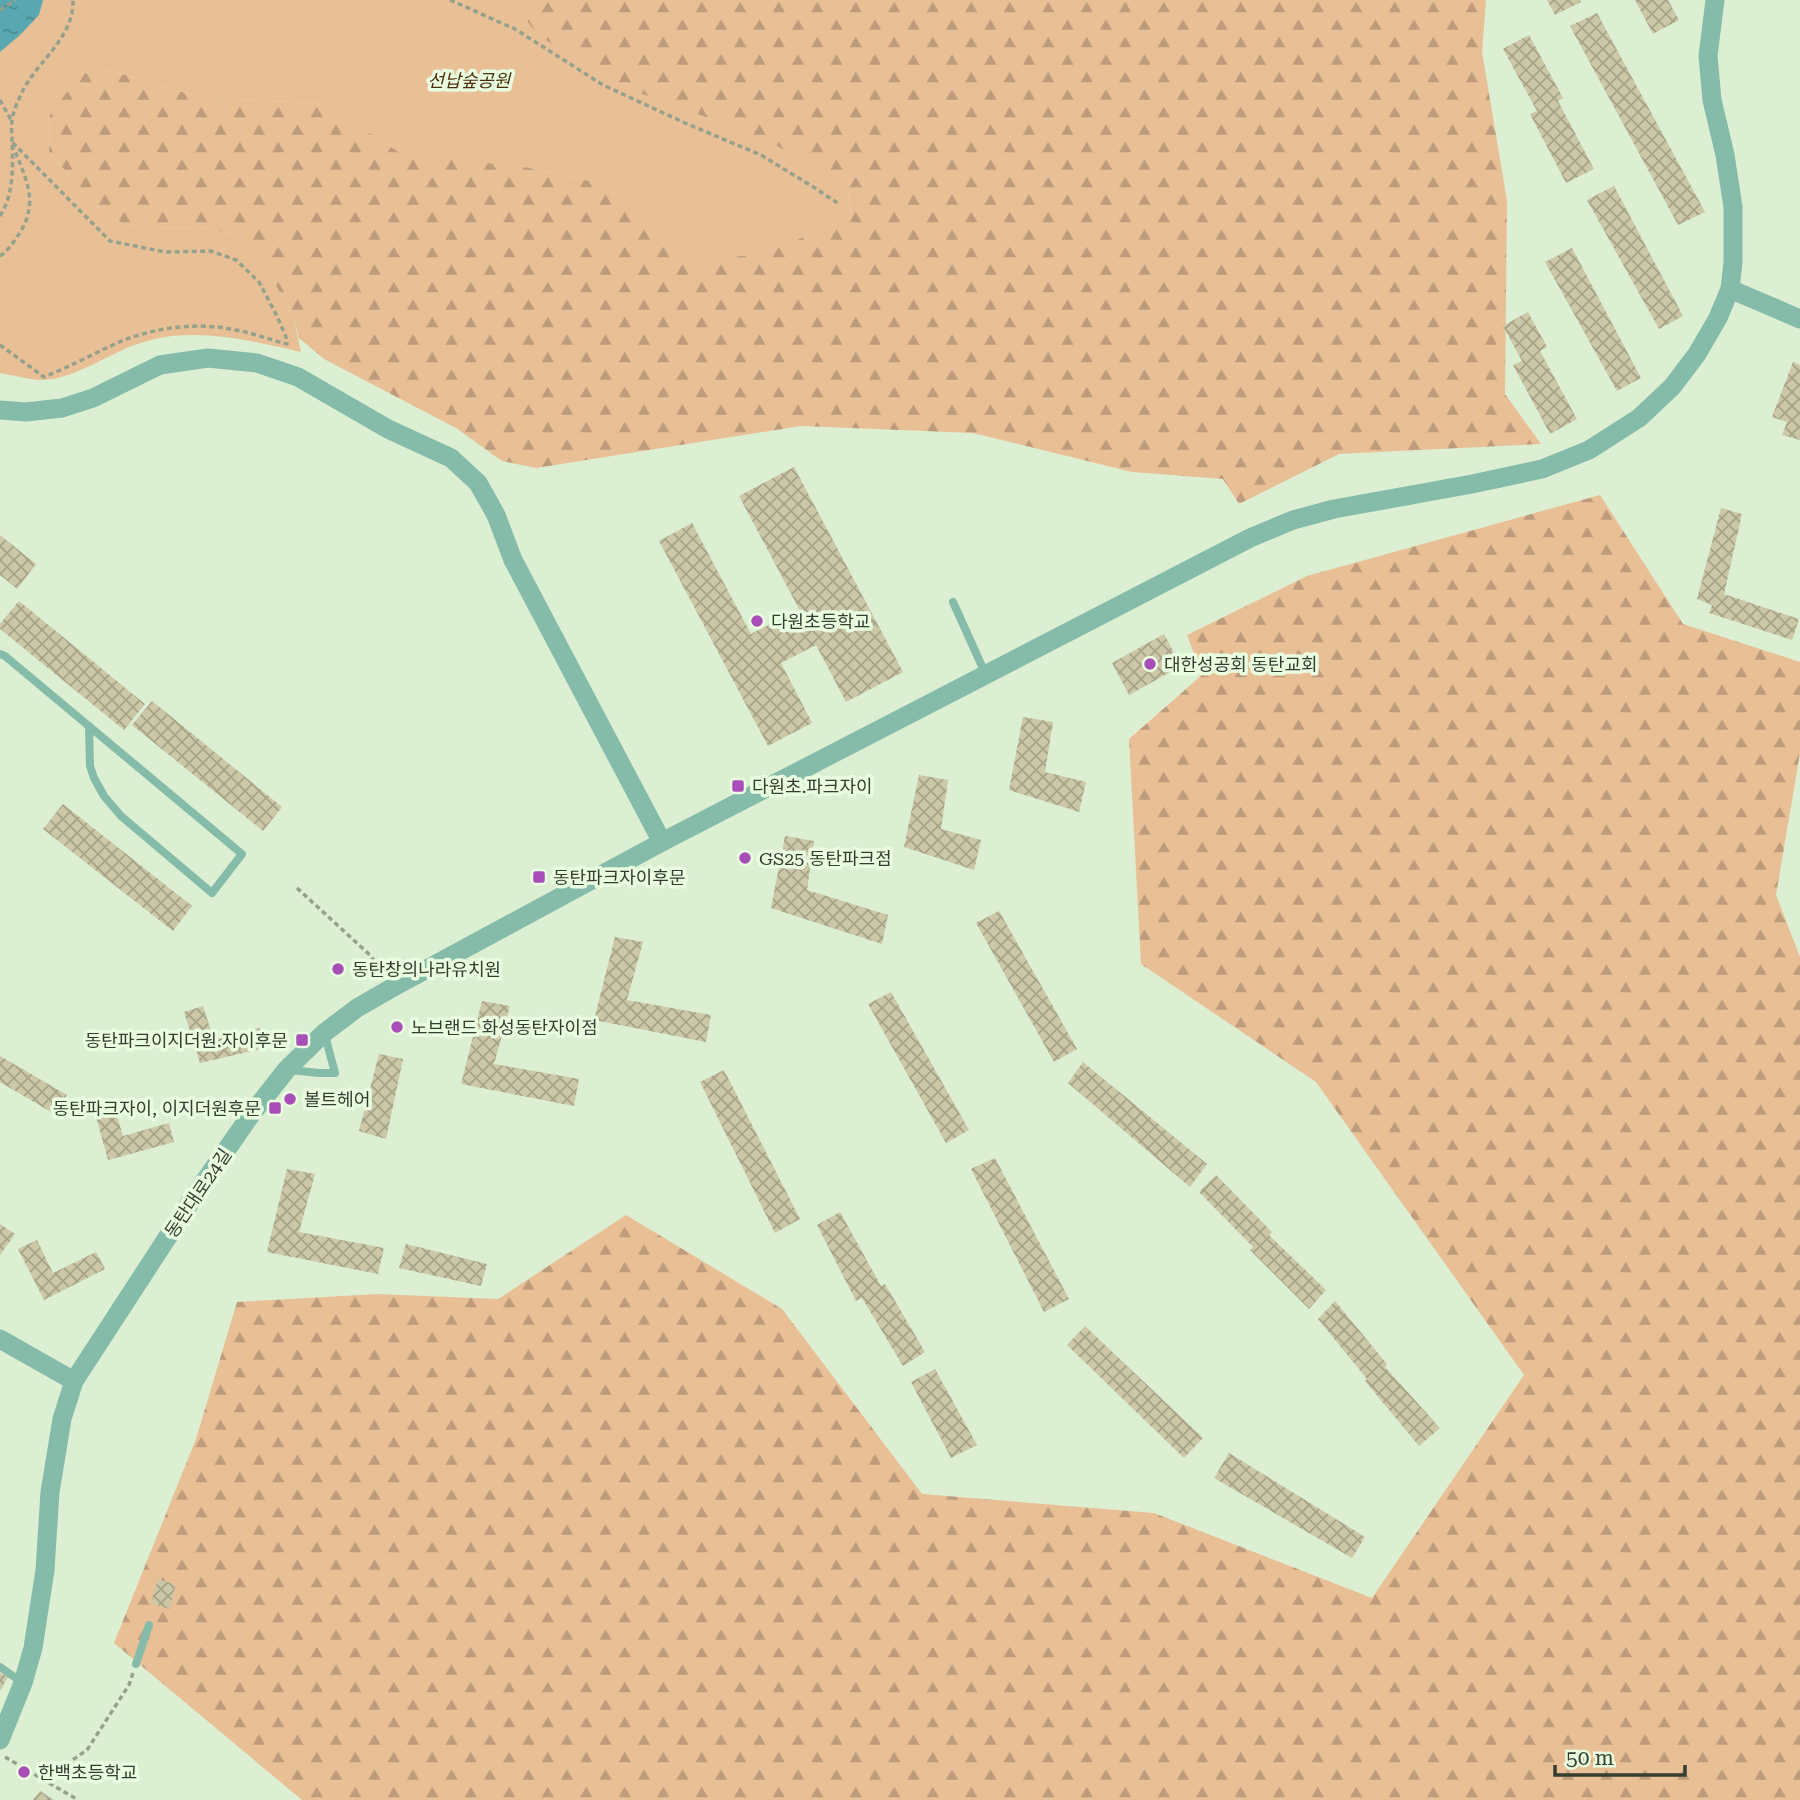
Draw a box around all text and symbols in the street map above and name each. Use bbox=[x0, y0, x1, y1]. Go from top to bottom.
park label: 선납숲공원 bbox=[428, 70, 512, 91]
place label: 다원초등학교 bbox=[771, 611, 870, 632]
marker: 다원초등학교 bbox=[749, 613, 765, 629]
place label: 대한성공회 동탄교회 bbox=[1164, 654, 1318, 675]
marker: 대한성공회 동탄교회 bbox=[1142, 656, 1158, 672]
place label: 다원초.파크자이 bbox=[752, 776, 873, 797]
marker: 다원초.파크자이 bbox=[730, 778, 746, 794]
place label: GS25 동탄파크점 bbox=[759, 848, 892, 869]
marker: GS25 동탄파크점 bbox=[737, 850, 753, 866]
place label: 동탄파크자이후문 bbox=[553, 867, 685, 888]
marker: 동탄파크자이후문 bbox=[531, 869, 547, 885]
place label: 동탄창의나라유치원 bbox=[352, 959, 501, 980]
marker: 동탄창의나라유치원 bbox=[330, 961, 346, 977]
place label: 노브랜드 화성동탄자이점 bbox=[411, 1017, 598, 1038]
marker: 노브랜드 화성동탄자이점 bbox=[389, 1019, 405, 1035]
place label: 동탄파크이지더원.자이후문 bbox=[85, 1030, 288, 1051]
marker: 동탄파크이지더원.자이후문 bbox=[294, 1032, 310, 1048]
place label: 볼트헤어 bbox=[304, 1089, 370, 1110]
marker: 볼트헤어 bbox=[282, 1091, 298, 1107]
place label: 동탄파크자이, 이지더원후문 bbox=[53, 1098, 261, 1119]
marker: 동탄파크자이, 이지더원후문 bbox=[267, 1100, 283, 1116]
street label: 동탄대로24길 bbox=[161, 1144, 235, 1242]
scale bar bbox=[1555, 1734, 1685, 1778]
text: 50 m bbox=[1566, 1746, 1614, 1770]
place label: 한백초등학교 bbox=[38, 1762, 137, 1783]
marker: 한백초등학교 bbox=[16, 1764, 32, 1780]

